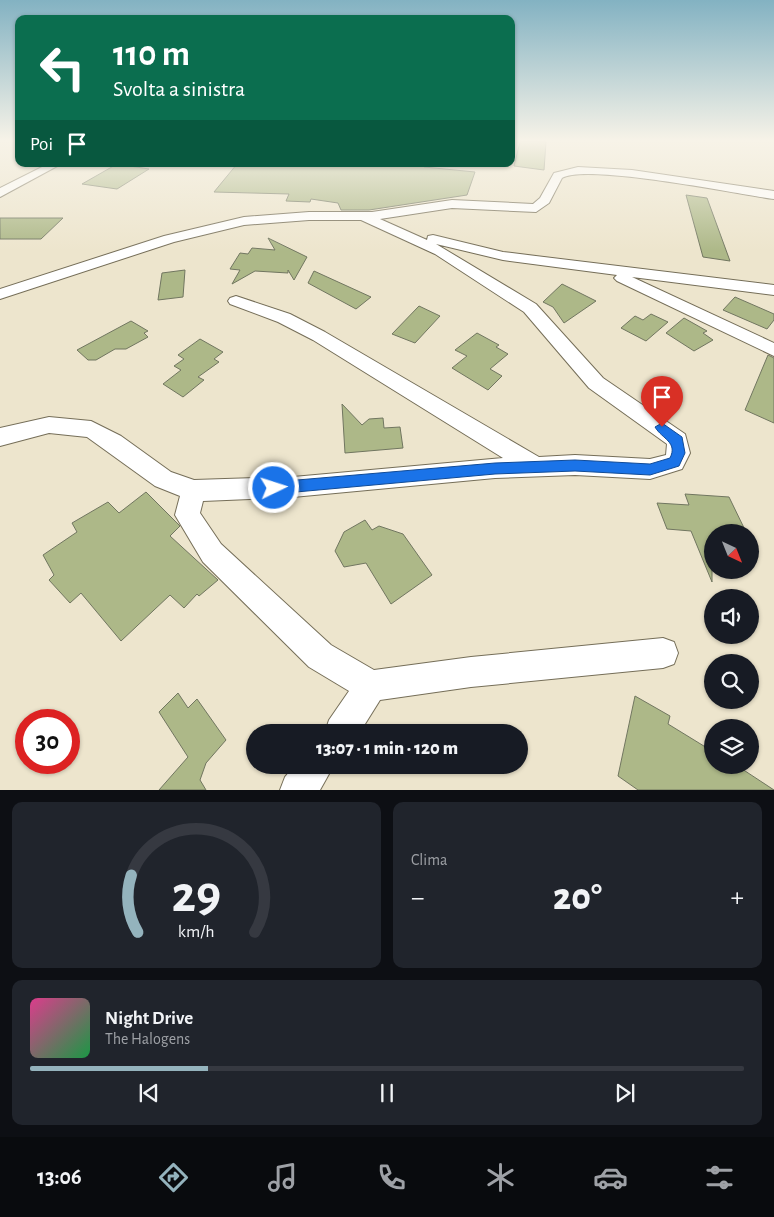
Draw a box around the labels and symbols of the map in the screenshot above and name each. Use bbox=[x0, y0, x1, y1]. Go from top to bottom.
pin bbox=[641, 376, 683, 427]
position arrow bbox=[247, 461, 299, 513]
north arrow bbox=[704, 524, 759, 579]
speed limit sign: 30 bbox=[15, 709, 80, 774]

